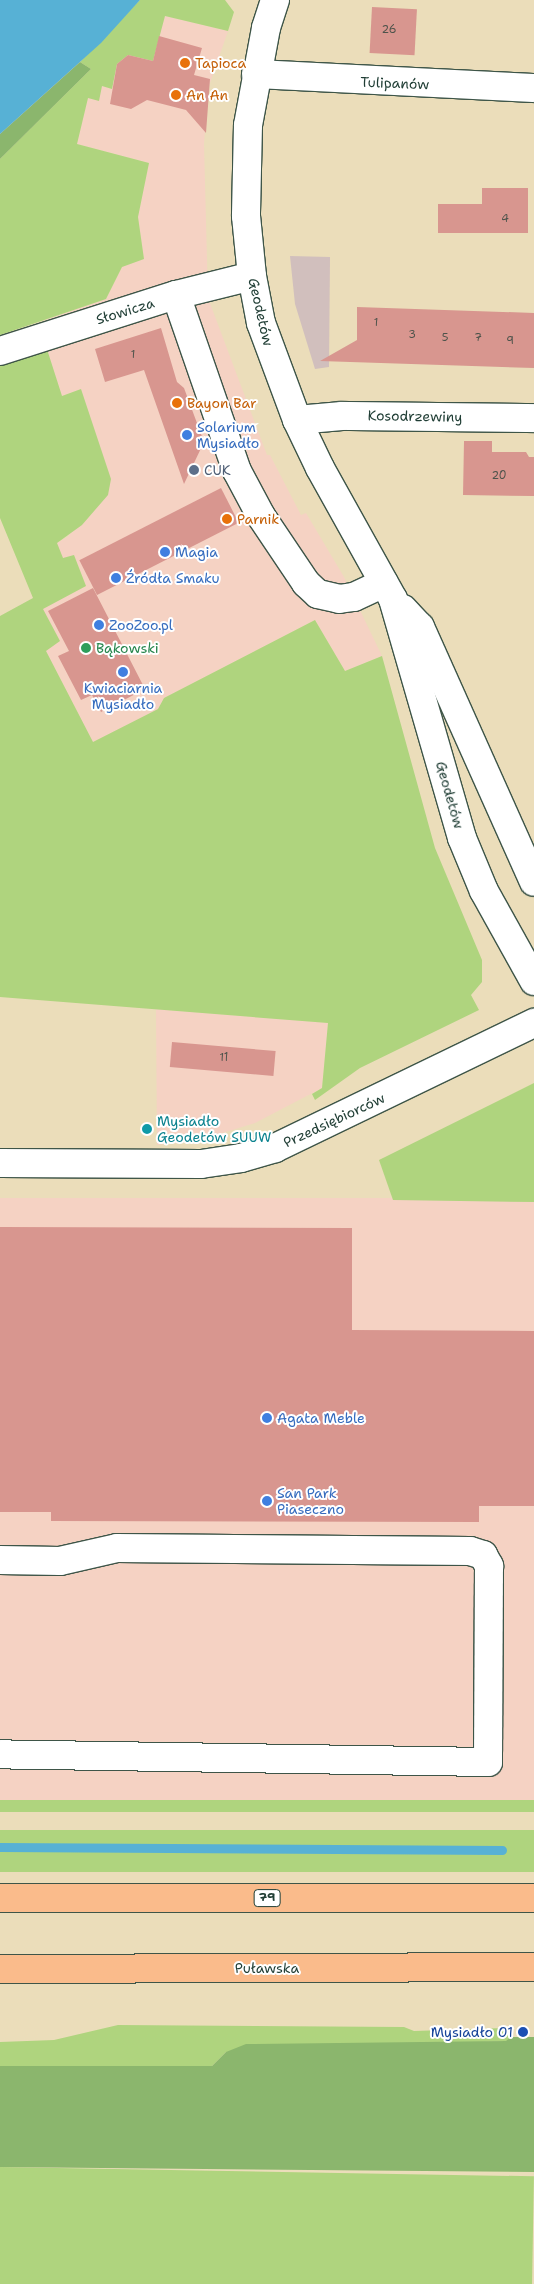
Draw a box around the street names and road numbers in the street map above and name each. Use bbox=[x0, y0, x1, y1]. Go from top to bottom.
street label: Tulipanów bbox=[360, 73, 430, 93]
street label: Geodetów bbox=[245, 276, 277, 348]
street label: Słowicza bbox=[94, 294, 156, 328]
street label: Kosodrzewiny bbox=[367, 407, 463, 425]
street label: Geodetów bbox=[432, 759, 468, 831]
street label: Przedsiębiorców bbox=[281, 1089, 387, 1151]
road number: 79 bbox=[253, 1889, 281, 1908]
street label: Puławska bbox=[235, 1960, 299, 1976]

